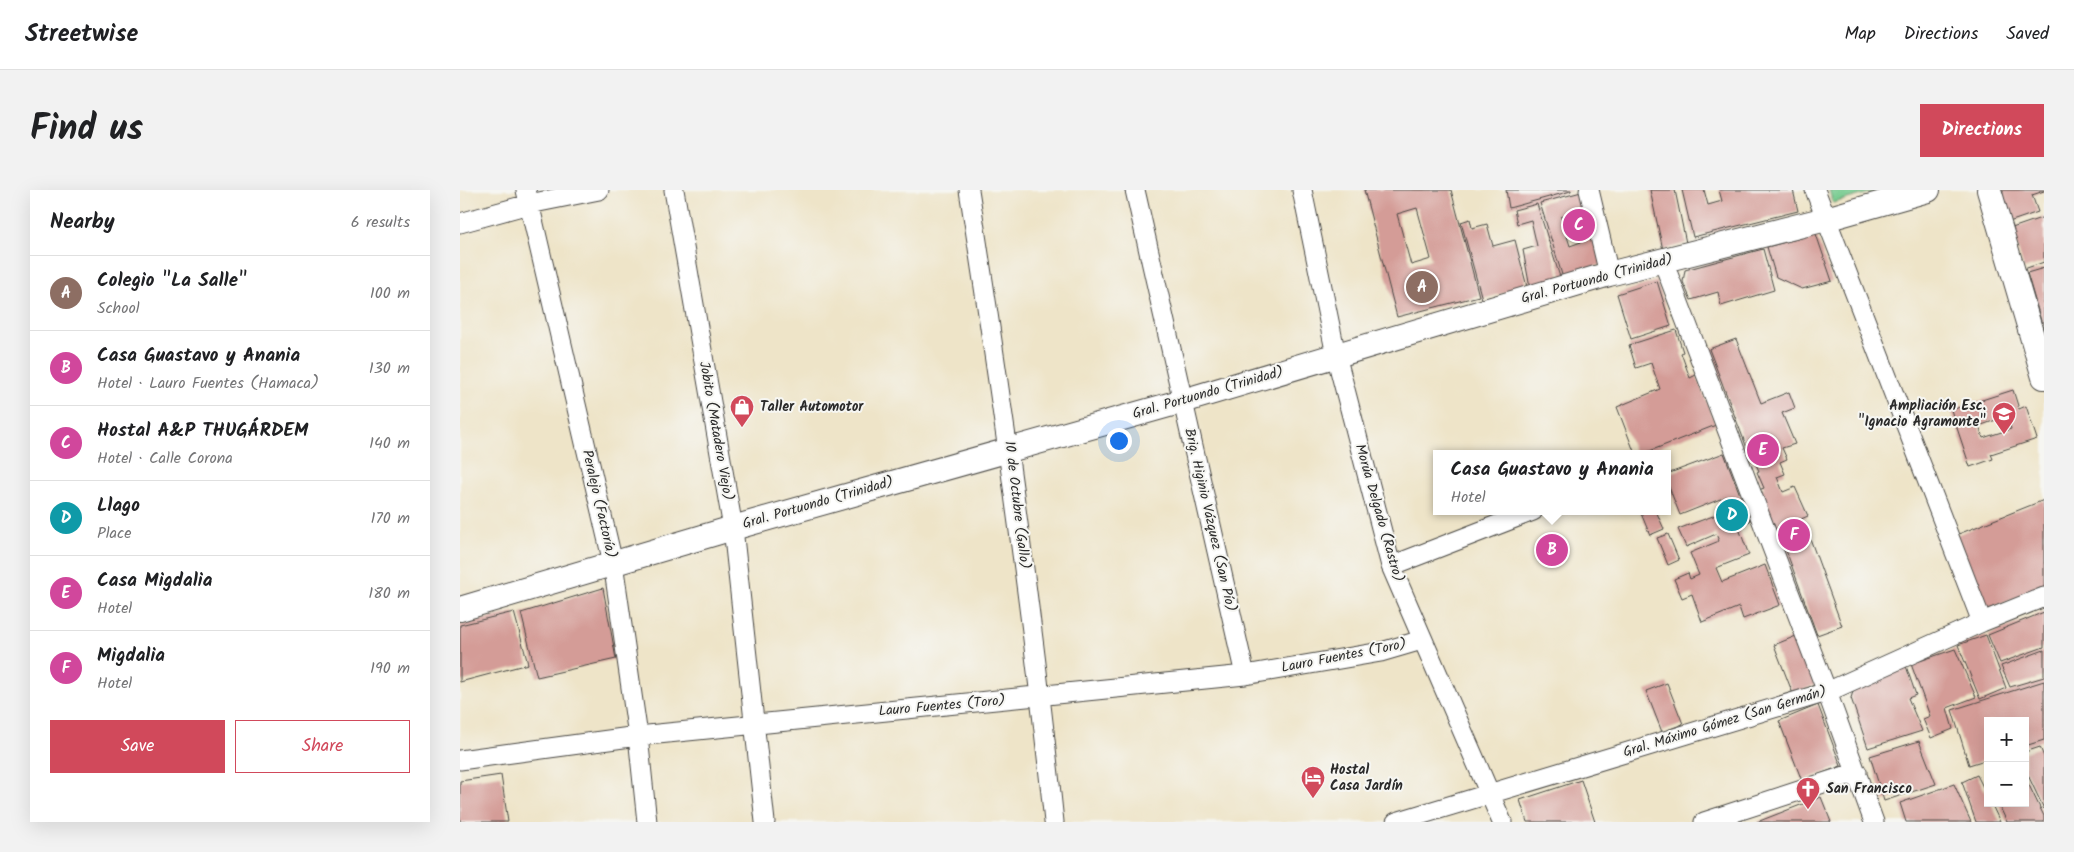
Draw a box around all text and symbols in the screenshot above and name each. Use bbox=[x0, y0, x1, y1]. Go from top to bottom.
text: Streetwise bbox=[25, 15, 138, 54]
text: Map bbox=[1844, 20, 1876, 49]
text: Directions bbox=[1904, 20, 1978, 49]
text: Saved bbox=[2006, 20, 2049, 49]
text: Find us bbox=[30, 102, 143, 158]
button: Directions bbox=[1920, 104, 2044, 157]
text: Nearby bbox=[50, 206, 115, 239]
pin: C bbox=[1563, 206, 1595, 244]
text: 6 results bbox=[351, 210, 410, 235]
street label: Gral. Portuondo (Trinidad) bbox=[1519, 248, 1675, 310]
text: Colegio "La Salle" bbox=[97, 266, 247, 296]
pin: A bbox=[1406, 268, 1438, 306]
text: A bbox=[61, 281, 71, 306]
text: 100 m bbox=[370, 281, 410, 306]
text: School bbox=[97, 296, 140, 321]
text: Casa Guastavo y Anania bbox=[97, 341, 300, 371]
text: B bbox=[61, 356, 71, 381]
text: 130 m bbox=[369, 356, 410, 381]
street label: Jobito (Matadero Viejo) bbox=[693, 360, 739, 502]
street label: Gral. Portuondo (Trinidad) bbox=[1130, 361, 1286, 425]
text: Hotel · Lauro Fuentes (Hamaca) bbox=[97, 371, 319, 396]
shop icon: Taller Automotor bbox=[729, 394, 755, 428]
place label: Ampliación Esc. "Ignacio Agramonte" bbox=[1858, 395, 1986, 433]
place label: Taller Automotor bbox=[760, 396, 864, 418]
school or university icon: Ampliación Esc. "Ignacio Agramonte" bbox=[1991, 401, 2017, 435]
text: Hostal A&P THUGÁRDEM bbox=[97, 416, 308, 446]
street label: Brig. Higinio Vázquez (San Pío) bbox=[1178, 426, 1242, 614]
your location bbox=[1106, 428, 1132, 454]
text: C bbox=[61, 431, 71, 456]
text: 140 m bbox=[369, 431, 410, 456]
pin: E bbox=[1747, 431, 1779, 469]
street label: 10 de Octubre (Gallo) bbox=[998, 440, 1036, 570]
street label: Morúa Delgado (Rastro) bbox=[1349, 441, 1409, 585]
text: Hotel · Calle Corona bbox=[97, 446, 233, 471]
street label: Peralejo (Factoría) bbox=[576, 448, 622, 560]
popup bbox=[1433, 450, 1671, 515]
text: Casa Guastavo y Anania bbox=[1450, 455, 1654, 485]
street label: Gral. Portuondo (Trinidad) bbox=[740, 471, 896, 535]
text: Hotel bbox=[1450, 485, 1486, 510]
text: Llago bbox=[97, 491, 140, 521]
pin: D bbox=[1716, 496, 1748, 534]
text: D bbox=[61, 506, 71, 531]
text: 170 m bbox=[370, 506, 410, 531]
pin: F bbox=[1778, 516, 1810, 554]
text: Place bbox=[97, 521, 131, 546]
pin: B bbox=[1536, 531, 1568, 569]
text: Casa Migdalia bbox=[97, 566, 212, 596]
text: E bbox=[62, 581, 70, 606]
text: 180 m bbox=[368, 581, 410, 606]
text: Hotel bbox=[97, 596, 132, 621]
street label: Lauro Fuentes (Toro) bbox=[1279, 633, 1409, 679]
text: Migdalia bbox=[97, 641, 165, 671]
text: F bbox=[62, 656, 70, 681]
text: 190 m bbox=[370, 656, 410, 681]
text: Hotel bbox=[97, 671, 132, 696]
street label: Gral. Máximo Gómez (San Germán) bbox=[1620, 681, 1830, 763]
street label: Lauro Fuentes (Toro) bbox=[878, 689, 1006, 723]
map controls bbox=[1984, 717, 2029, 807]
button: + bbox=[1984, 717, 2029, 762]
button: Save bbox=[50, 720, 225, 773]
button: Share bbox=[235, 720, 410, 773]
place label: Hostal Casa Jardín bbox=[1330, 759, 1403, 797]
button: − bbox=[1984, 762, 2029, 807]
hotel icon: Hostal Casa Jardín bbox=[1300, 765, 1326, 799]
church icon: San Francisco bbox=[1795, 776, 1821, 810]
place label: San Francisco bbox=[1826, 778, 1912, 800]

